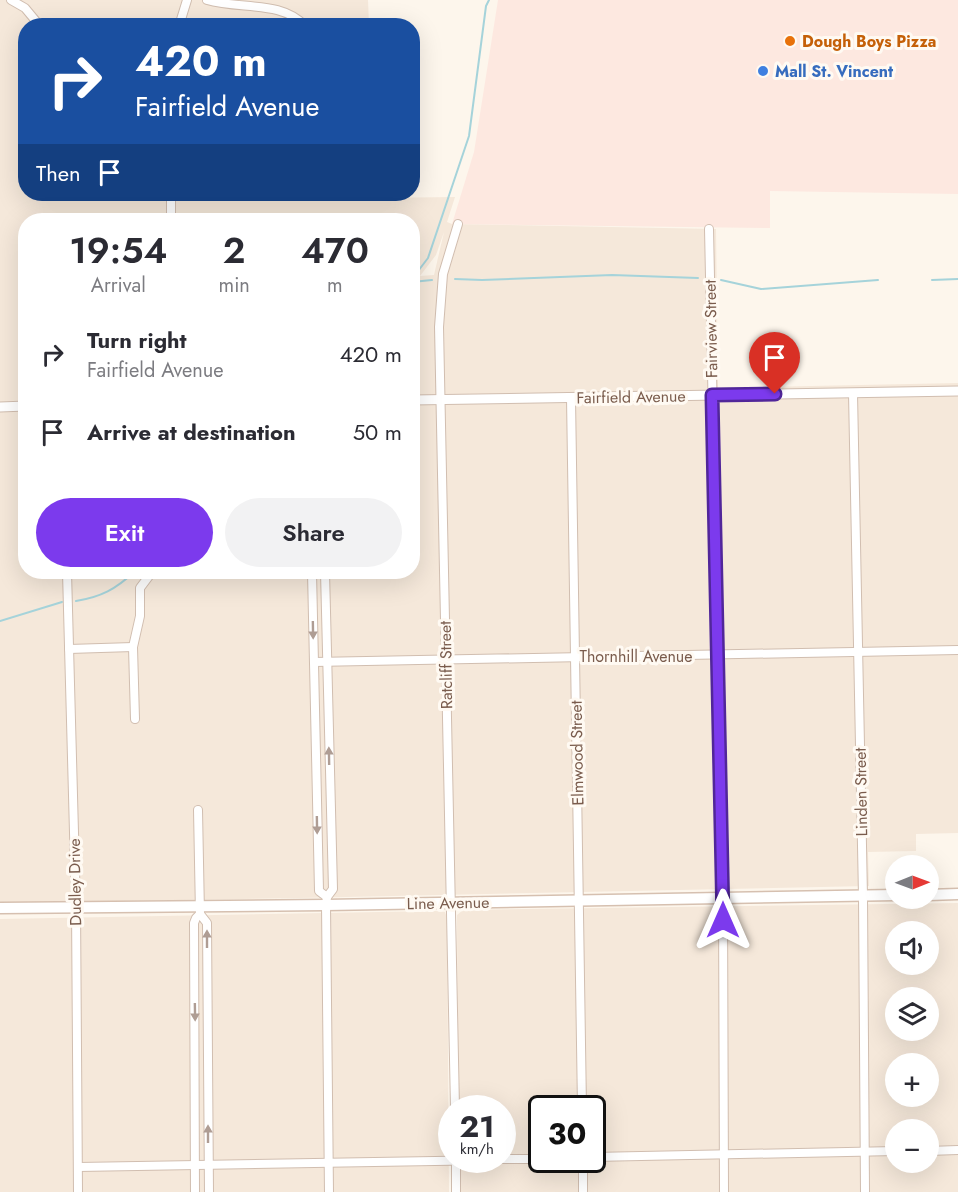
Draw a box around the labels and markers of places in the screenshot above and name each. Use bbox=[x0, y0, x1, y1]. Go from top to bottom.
place label: Dough Boys Pizza bbox=[802, 30, 936, 53]
marker: Dough Boys Pizza bbox=[783, 34, 797, 48]
place label: Mall St. Vincent bbox=[775, 60, 894, 83]
marker: Mall St. Vincent bbox=[756, 64, 770, 78]
pin bbox=[749, 332, 800, 394]

